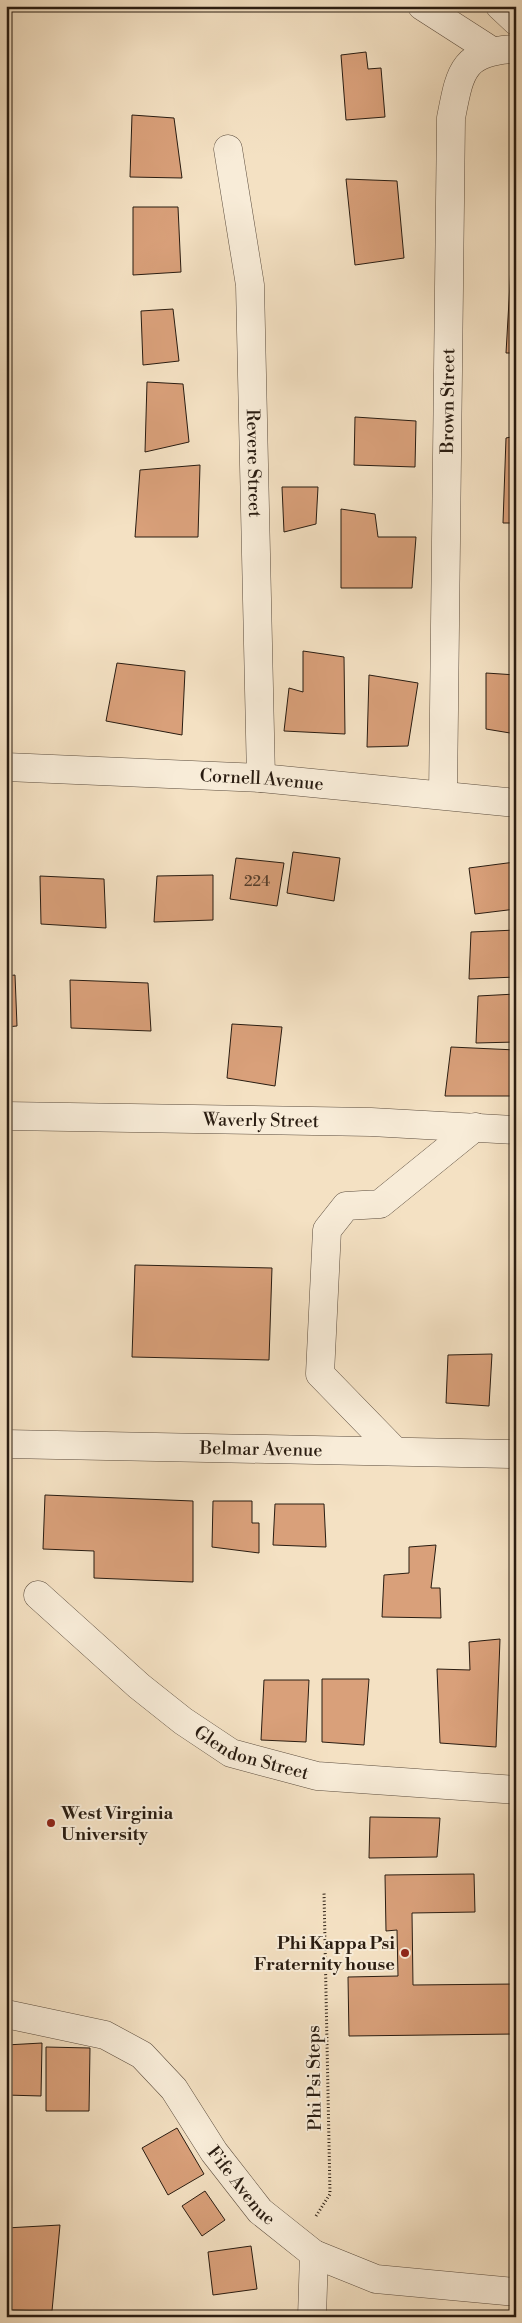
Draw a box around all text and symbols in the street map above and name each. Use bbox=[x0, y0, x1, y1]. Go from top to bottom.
street label: Brown Street bbox=[436, 347, 460, 455]
street label: Revere Street bbox=[241, 409, 266, 518]
street label: Cornell Avenue bbox=[199, 764, 325, 796]
house number: 224 bbox=[244, 872, 270, 891]
street label: Waverly Street bbox=[202, 1108, 320, 1133]
street label: Belmar Avenue bbox=[198, 1437, 323, 1462]
street label: Glendon Street bbox=[189, 1721, 312, 1785]
place label: West Virginia University bbox=[60, 1802, 173, 1846]
marker: West Virginia University bbox=[45, 1817, 57, 1829]
place label: Phi Kappa Psi Fraternity house bbox=[254, 1932, 395, 1976]
marker: Phi Kappa Psi Fraternity house bbox=[399, 1947, 411, 1959]
street label: Phi Psi Steps bbox=[302, 2025, 327, 2131]
street label: Fife Avenue bbox=[202, 2142, 280, 2231]

